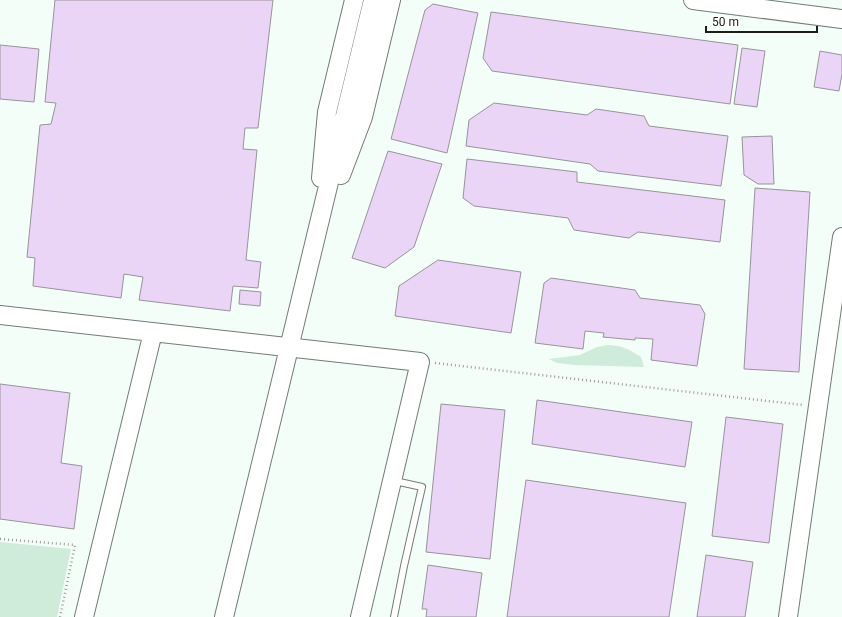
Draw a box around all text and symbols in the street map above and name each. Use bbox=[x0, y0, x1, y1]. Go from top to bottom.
scale bar bbox=[706, 8, 817, 34]
text: 50 m bbox=[712, 15, 739, 29]

